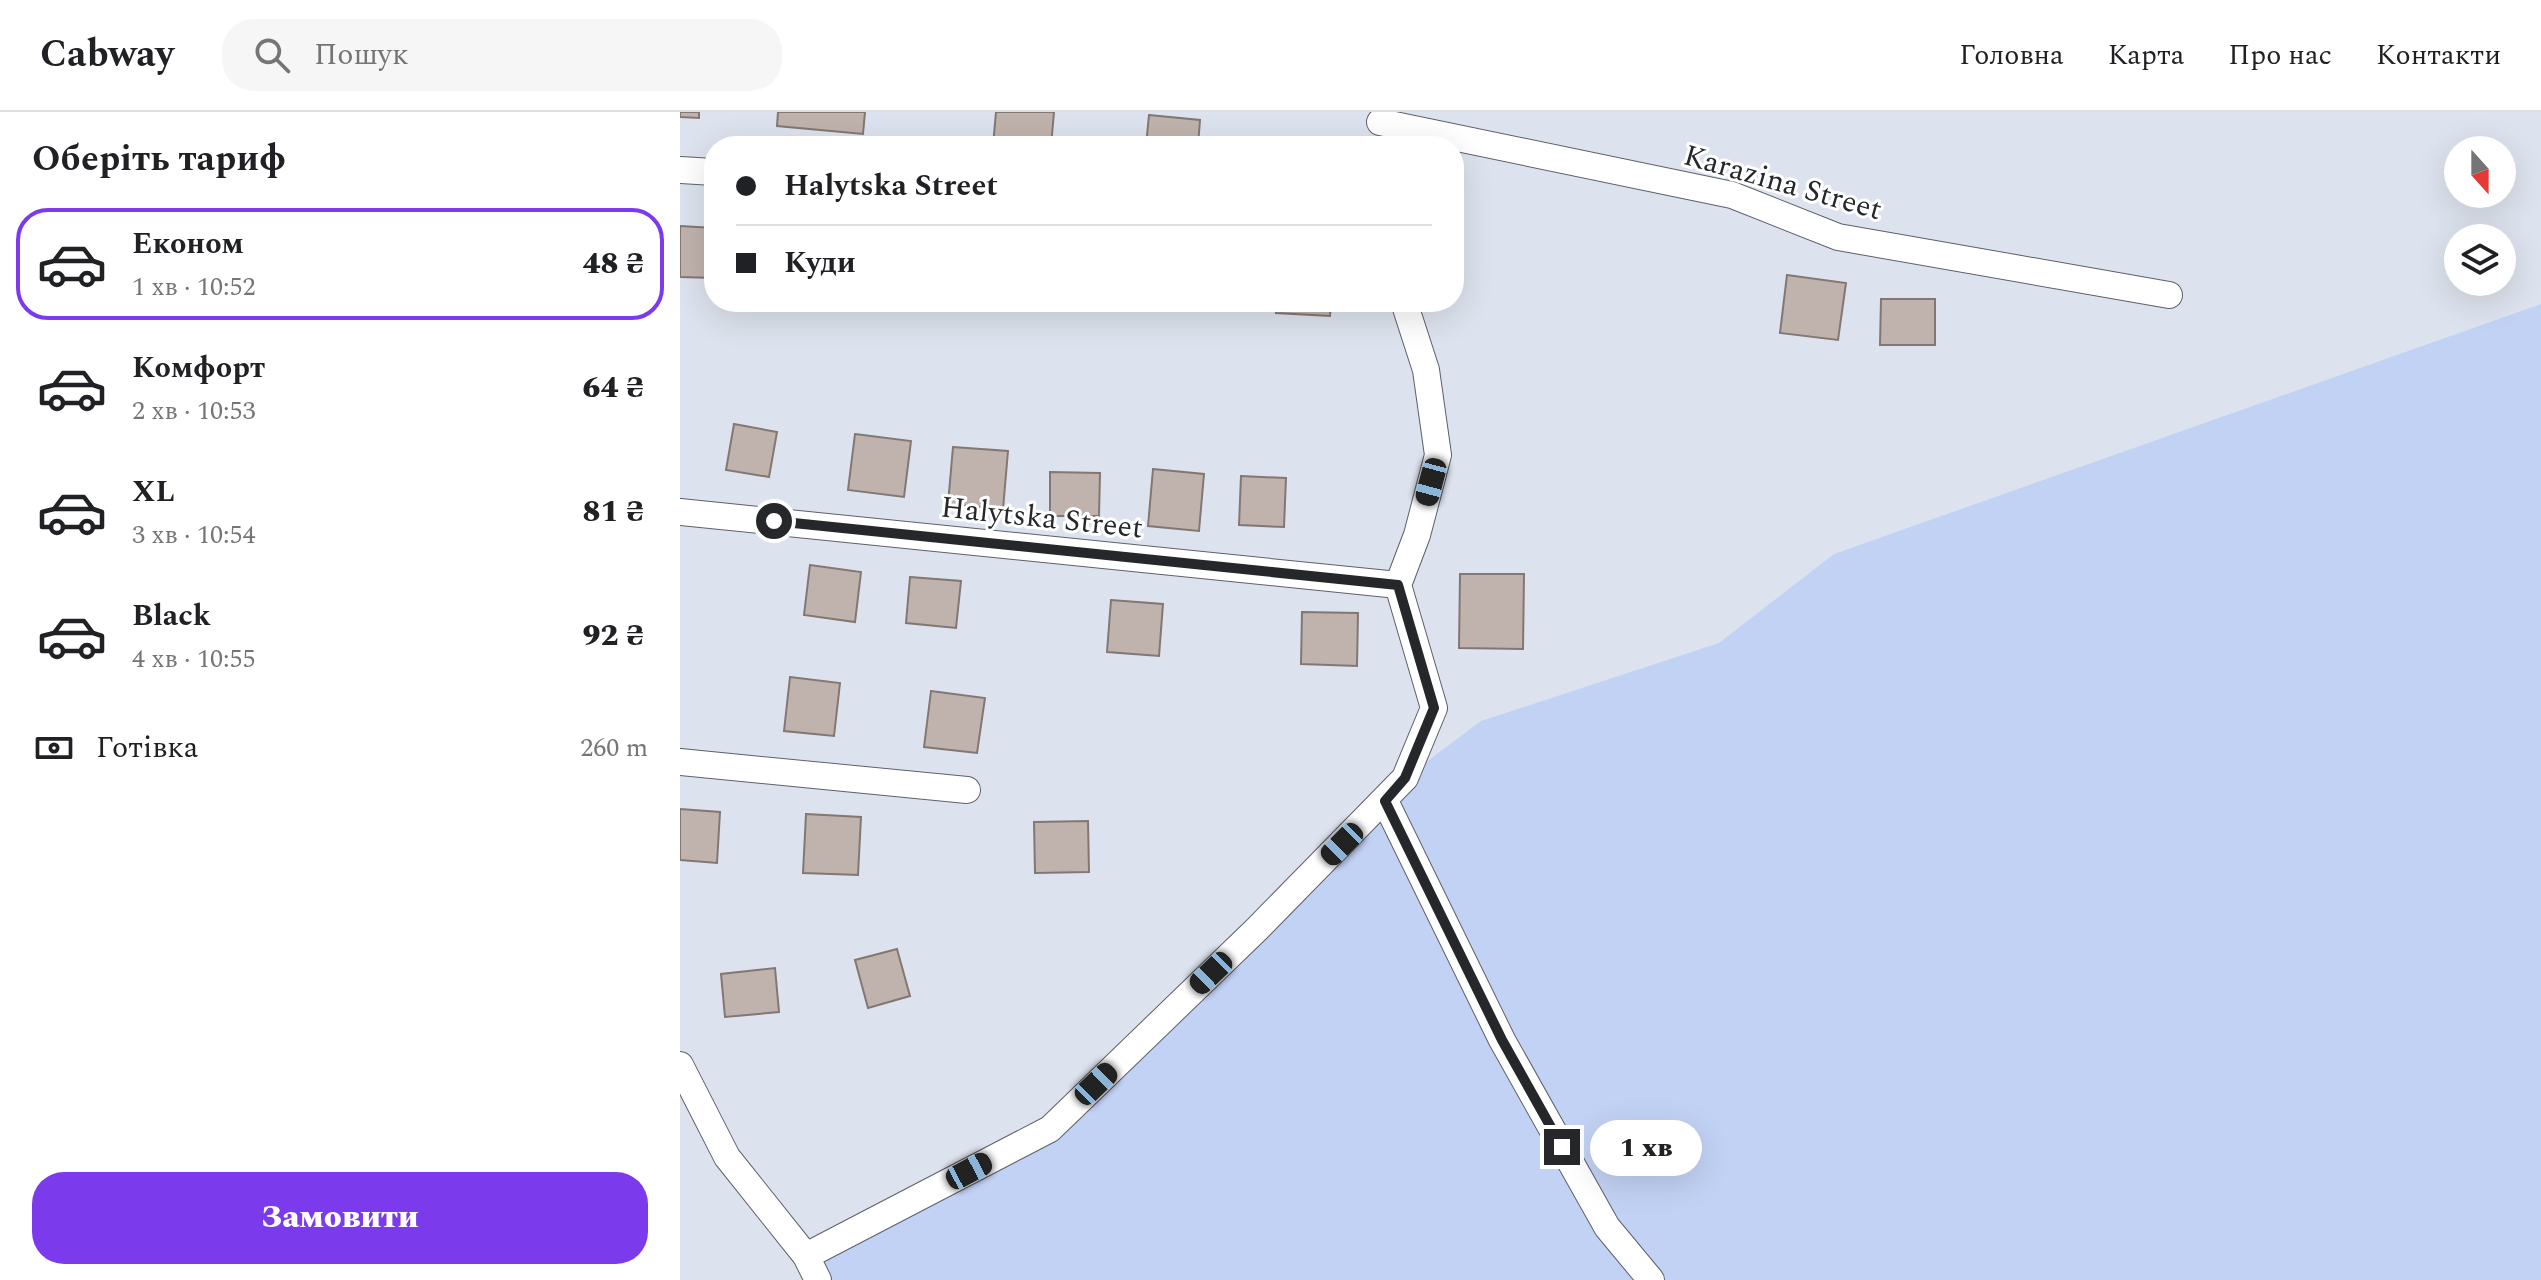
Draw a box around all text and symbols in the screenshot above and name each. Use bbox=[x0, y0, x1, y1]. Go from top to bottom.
search box bbox=[222, 19, 782, 91]
text: Cabway bbox=[40, 26, 174, 84]
text: Пошук bbox=[314, 32, 409, 78]
icon: search bbox=[250, 33, 294, 77]
text: Головна bbox=[1959, 34, 2064, 77]
text: Карта bbox=[2108, 34, 2184, 77]
text: Про нас bbox=[2228, 34, 2332, 77]
text: Контакти bbox=[2376, 34, 2501, 77]
text: Оберіть тариф bbox=[32, 132, 286, 187]
street label: Karazina Street bbox=[1678, 133, 1887, 233]
north arrow bbox=[2444, 136, 2516, 208]
map controls bbox=[2444, 136, 2516, 296]
text: Halytska Street bbox=[784, 163, 998, 209]
text: Економ bbox=[132, 221, 244, 267]
button: layers bbox=[2444, 224, 2516, 296]
icon: car bbox=[36, 228, 108, 300]
text: Куди bbox=[784, 240, 856, 286]
text: 48 ₴ bbox=[583, 241, 644, 287]
text: 1 хв · 10:52 bbox=[132, 267, 255, 307]
text: Комфорт bbox=[132, 345, 265, 391]
icon: car bbox=[36, 352, 108, 424]
text: 64 ₴ bbox=[583, 365, 644, 411]
text: 2 хв · 10:53 bbox=[132, 391, 255, 431]
car bbox=[1413, 456, 1449, 508]
text: XL bbox=[132, 469, 175, 515]
icon: car bbox=[36, 476, 108, 548]
street label: Halytska Street bbox=[939, 485, 1145, 551]
text: 81 ₴ bbox=[583, 489, 644, 535]
route start bbox=[756, 503, 792, 539]
text: 3 хв · 10:54 bbox=[132, 515, 255, 555]
text: Black bbox=[132, 593, 211, 639]
icon: car bbox=[36, 600, 108, 672]
text: 92 ₴ bbox=[583, 613, 644, 659]
text: 4 хв · 10:55 bbox=[132, 639, 255, 679]
text: Готівка bbox=[96, 725, 198, 771]
icon: cash bbox=[32, 726, 76, 770]
text: 260 m bbox=[580, 728, 648, 768]
car bbox=[1317, 819, 1367, 869]
car bbox=[1185, 948, 1237, 998]
car bbox=[1070, 1059, 1122, 1109]
callout: 1 хв bbox=[1590, 1119, 1702, 1175]
text: 1 хв bbox=[1620, 1128, 1672, 1168]
route end bbox=[1544, 1129, 1580, 1165]
car bbox=[942, 1149, 996, 1193]
button: Замовити bbox=[32, 1172, 648, 1264]

